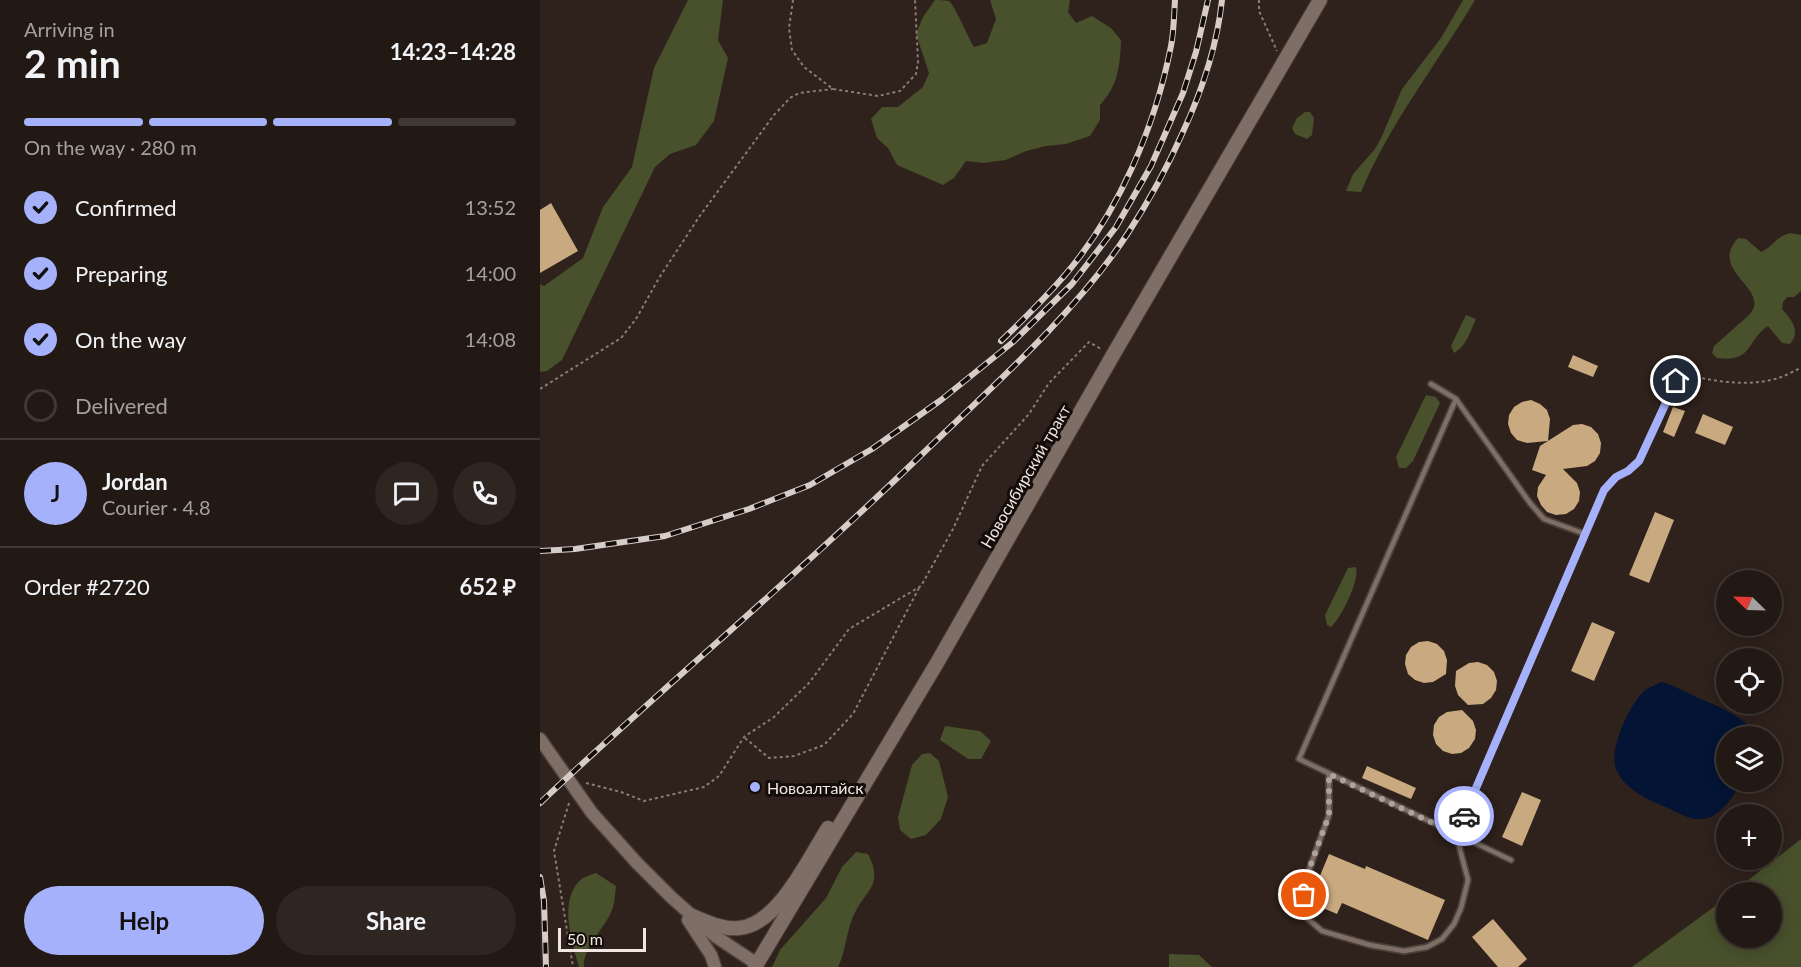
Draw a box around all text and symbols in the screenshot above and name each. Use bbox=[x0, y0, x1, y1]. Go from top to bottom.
text: Arriving in bbox=[24, 17, 115, 41]
text: 14:23–14:28 bbox=[390, 38, 516, 65]
text: 2 min bbox=[24, 40, 121, 86]
text: On the way · 280 m bbox=[24, 135, 197, 159]
icon: check bbox=[24, 191, 57, 224]
text: Confirmed bbox=[75, 194, 177, 221]
text: 13:52 bbox=[465, 195, 516, 219]
icon: check bbox=[24, 257, 57, 290]
text: Preparing bbox=[75, 260, 167, 287]
text: 14:00 bbox=[465, 261, 516, 285]
icon: check bbox=[24, 323, 57, 356]
text: On the way bbox=[75, 326, 186, 353]
text: 14:08 bbox=[465, 327, 516, 351]
pin bbox=[1650, 355, 1701, 406]
icon: home bbox=[1659, 364, 1692, 397]
text: Delivered bbox=[75, 392, 168, 419]
street label: Новосибирский тракт bbox=[976, 401, 1074, 551]
button: chat bbox=[375, 462, 438, 525]
button: phone bbox=[453, 462, 516, 525]
text: Jordan bbox=[102, 468, 168, 495]
text: J bbox=[51, 480, 60, 507]
text: Courier · 4.8 bbox=[102, 495, 211, 519]
north arrow bbox=[1716, 570, 1782, 636]
map controls bbox=[1716, 570, 1782, 948]
text: Order #2720 bbox=[24, 573, 150, 600]
text: 652 ₽ bbox=[460, 573, 516, 600]
button: locate bbox=[1716, 648, 1782, 714]
button: layers bbox=[1716, 726, 1782, 792]
place label: Новоалтайск bbox=[767, 778, 864, 797]
marker: Новоалтайск bbox=[748, 780, 762, 794]
courier bbox=[1434, 786, 1494, 846]
icon: car bbox=[1448, 800, 1481, 833]
button: + bbox=[1716, 804, 1782, 870]
pin bbox=[1278, 869, 1329, 920]
icon: bag bbox=[1287, 878, 1320, 911]
button: − bbox=[1716, 882, 1782, 948]
button: Help bbox=[24, 886, 264, 955]
button: Share bbox=[276, 886, 516, 955]
scale bar bbox=[558, 925, 646, 952]
text: 50 m bbox=[567, 929, 603, 948]

